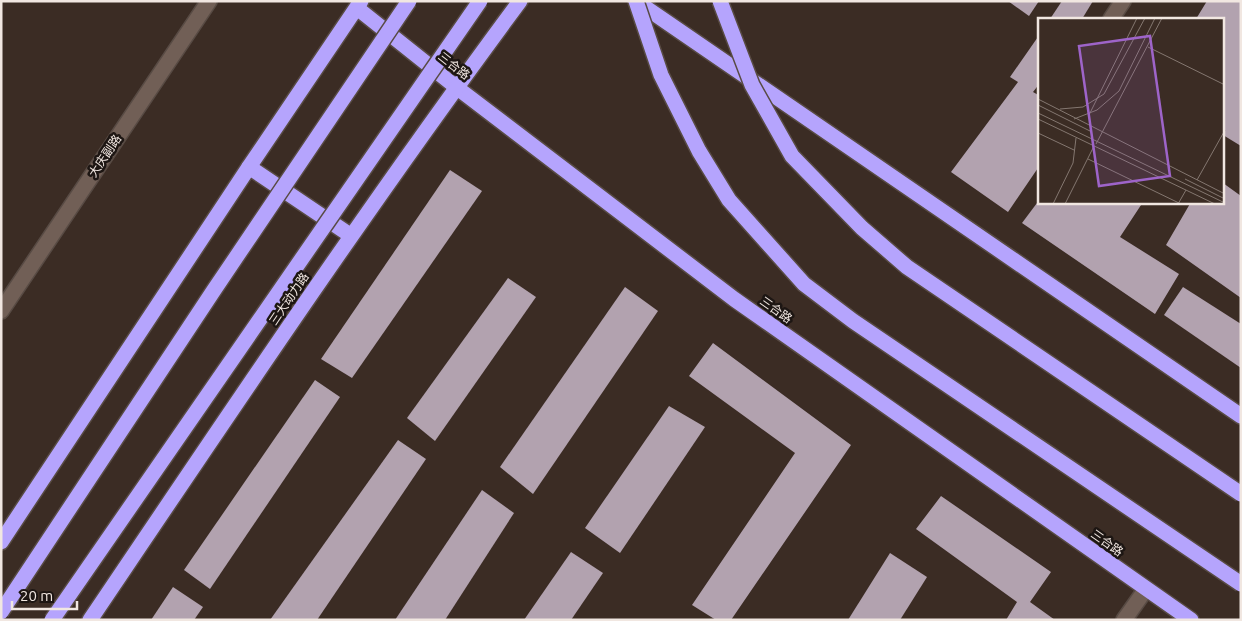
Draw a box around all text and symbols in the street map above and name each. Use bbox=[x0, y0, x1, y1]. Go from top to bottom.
inset map bbox=[1038, 18, 1224, 204]
street label: 三合路 bbox=[436, 49, 472, 82]
street label: 大庆副路 bbox=[86, 132, 123, 179]
street label: 三大动力路 bbox=[266, 270, 311, 327]
street label: 三合路 bbox=[758, 294, 795, 325]
street label: 三合路 bbox=[1089, 527, 1126, 558]
scale bar bbox=[12, 578, 78, 610]
text: 20 m bbox=[20, 587, 53, 604]

